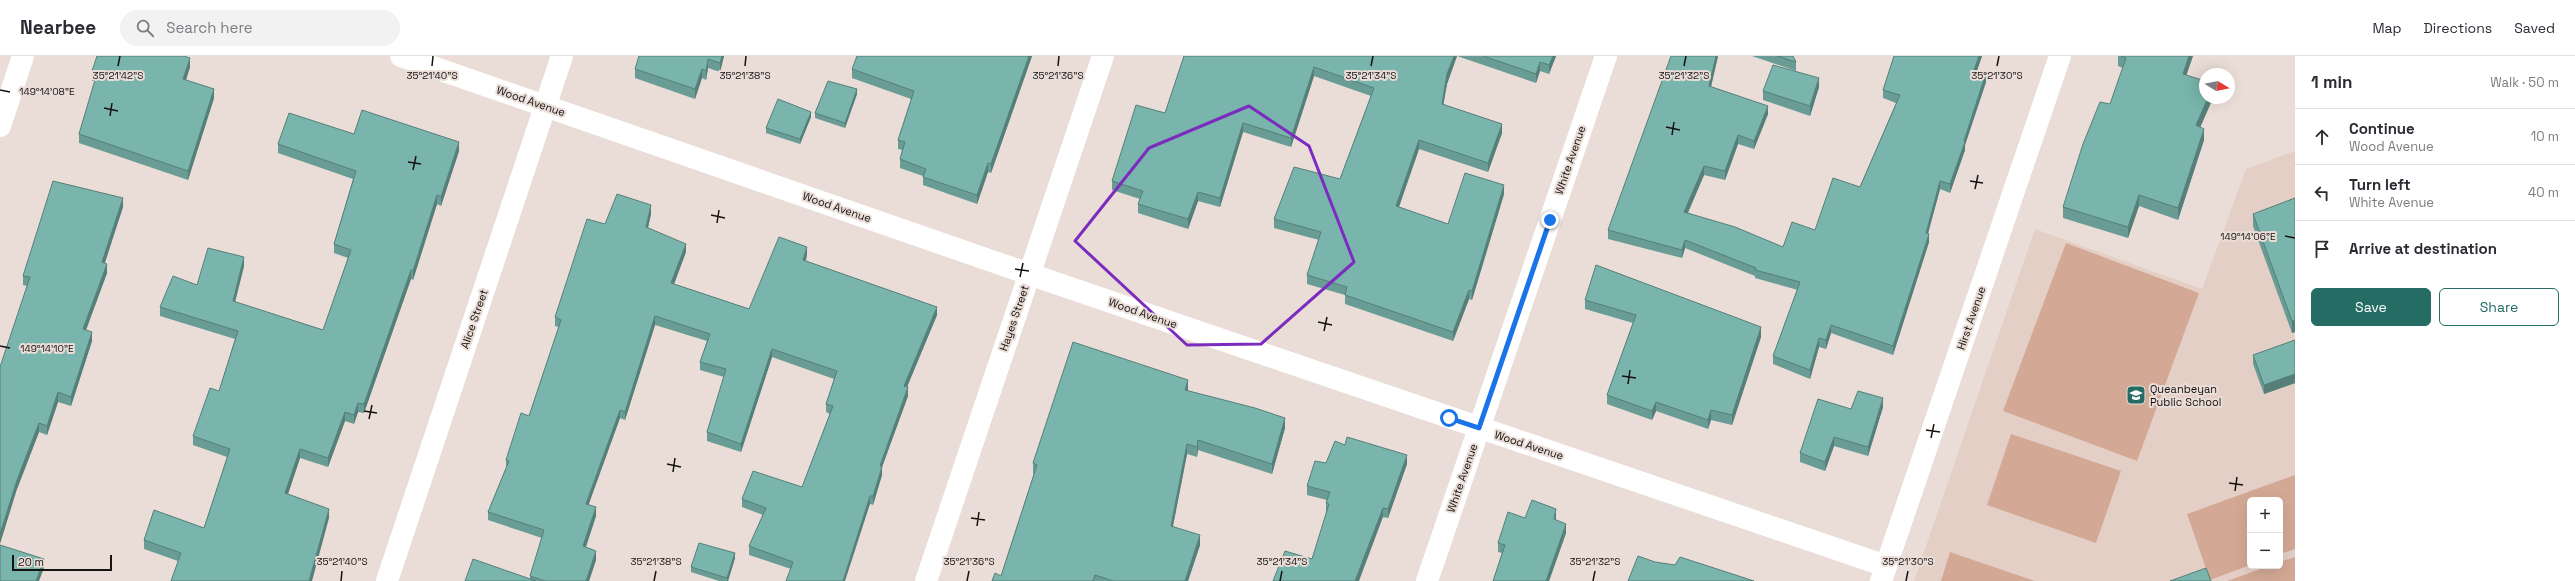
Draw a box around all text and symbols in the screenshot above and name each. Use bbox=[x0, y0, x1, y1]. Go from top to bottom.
search box bbox=[120, 10, 400, 46]
text: Nearbee bbox=[20, 15, 96, 40]
icon: search bbox=[134, 17, 156, 39]
text: Search here bbox=[166, 18, 253, 37]
text: Map bbox=[2372, 19, 2402, 37]
text: Directions bbox=[2424, 19, 2492, 37]
text: Saved bbox=[2514, 19, 2555, 37]
north arrow bbox=[2199, 68, 2235, 104]
text: 35°21'42"S bbox=[93, 69, 143, 82]
text: 35°21'40"S bbox=[406, 69, 458, 82]
text: 35°21'38"S bbox=[719, 69, 771, 82]
text: 35°21'36"S bbox=[1032, 69, 1084, 82]
text: 35°21'34"S bbox=[1346, 69, 1396, 82]
text: 35°21'32"S bbox=[1658, 69, 1710, 82]
text: 35°21'30"S bbox=[1971, 69, 2023, 82]
text: 1 min bbox=[2311, 71, 2353, 93]
text: Walk · 50 m bbox=[2490, 74, 2559, 91]
street label: Wood Avenue bbox=[495, 83, 567, 119]
text: 149°14'08"E bbox=[19, 85, 75, 98]
text: Continue bbox=[2349, 119, 2415, 138]
street label: White Avenue bbox=[1552, 124, 1588, 196]
icon: ahead bbox=[2311, 126, 2333, 148]
text: 10 m bbox=[2531, 128, 2559, 145]
text: Wood Avenue bbox=[2349, 138, 2434, 155]
text: Turn left bbox=[2349, 175, 2411, 194]
icon: left bbox=[2311, 182, 2333, 204]
text: 40 m bbox=[2528, 184, 2559, 201]
street label: Wood Avenue bbox=[801, 189, 873, 225]
text: White Avenue bbox=[2349, 194, 2434, 211]
route end bbox=[1541, 211, 1559, 229]
text: 149°14'06"E bbox=[2220, 230, 2276, 243]
icon: arrive bbox=[2311, 238, 2333, 260]
text: Arrive at destination bbox=[2349, 239, 2497, 258]
street label: Hayes Street bbox=[996, 283, 1032, 353]
street label: Hirst Avenue bbox=[1954, 284, 1988, 352]
street label: Alice Street bbox=[457, 287, 491, 351]
button: Save bbox=[2311, 288, 2431, 326]
button: Share bbox=[2439, 288, 2559, 326]
street label: Wood Avenue bbox=[1107, 295, 1179, 331]
text: 149°14'10"E bbox=[20, 342, 74, 355]
place label: Queanbeyan Public School bbox=[2150, 382, 2222, 409]
school or university icon: Queanbeyan Public School bbox=[2125, 384, 2147, 406]
route start bbox=[1440, 409, 1458, 427]
street label: Wood Avenue bbox=[1493, 427, 1565, 463]
street label: White Avenue bbox=[1444, 442, 1480, 514]
map controls bbox=[2247, 497, 2283, 569]
button: + bbox=[2247, 497, 2283, 533]
button: − bbox=[2247, 533, 2283, 569]
scale bar bbox=[12, 553, 112, 572]
text: 20 m bbox=[18, 555, 44, 569]
text: 35°21'40"S bbox=[316, 555, 368, 568]
text: 35°21'38"S bbox=[630, 555, 682, 568]
text: 35°21'36"S bbox=[943, 555, 995, 568]
text: 35°21'34"S bbox=[1257, 555, 1307, 568]
text: 35°21'32"S bbox=[1569, 555, 1621, 568]
text: 35°21'30"S bbox=[1882, 555, 1934, 568]

